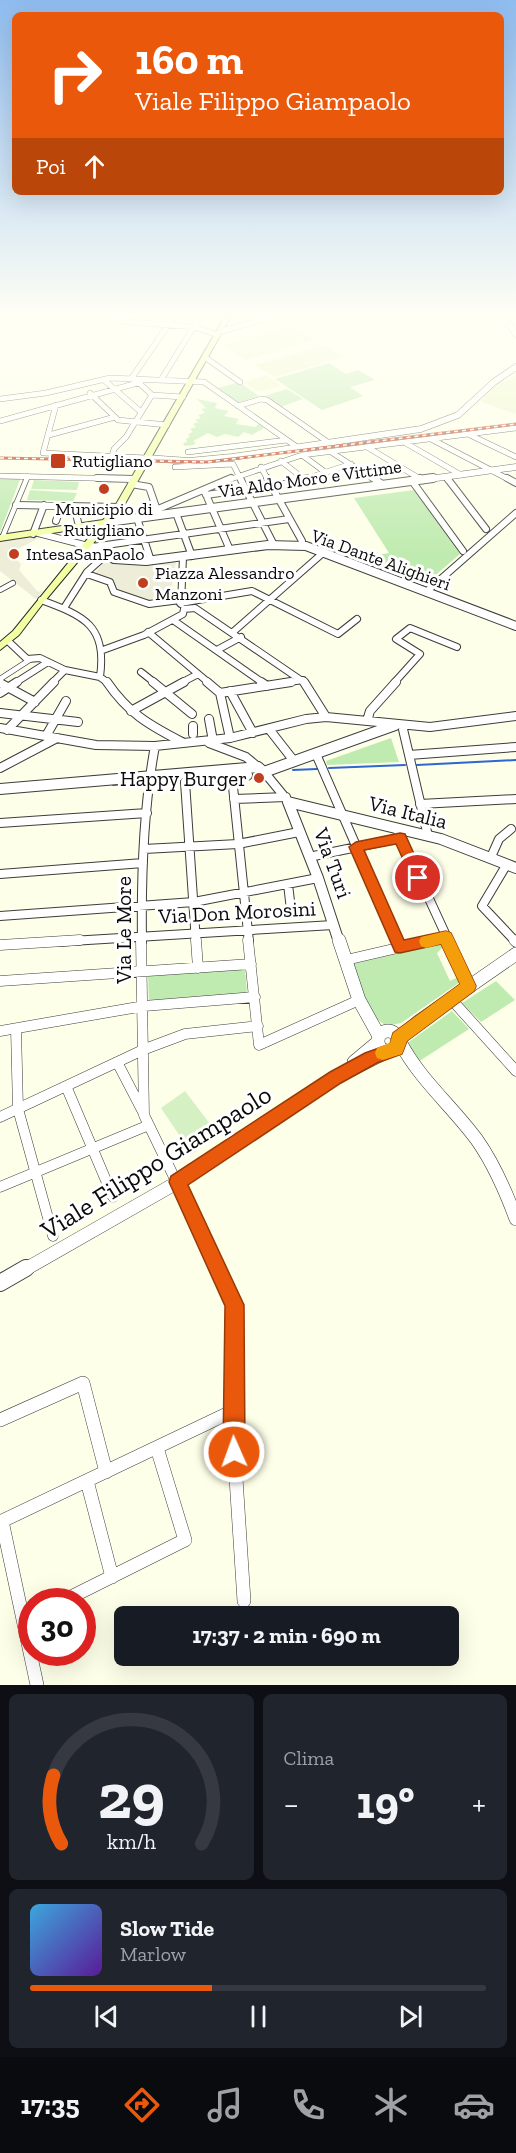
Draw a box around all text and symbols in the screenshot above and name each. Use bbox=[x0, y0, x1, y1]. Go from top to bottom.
text: 160 m bbox=[135, 34, 243, 85]
icon: right bbox=[36, 36, 114, 114]
text: Viale Filippo Giampaolo bbox=[135, 85, 411, 117]
icon: ahead bbox=[78, 150, 111, 183]
text: Poi bbox=[36, 153, 66, 180]
place label: Rutigliano bbox=[72, 450, 153, 472]
marker: Rutigliano bbox=[49, 452, 67, 470]
street label: Via Aldo Moro e Vittime bbox=[216, 455, 403, 503]
marker: Municipio di Rutigliano bbox=[97, 482, 111, 496]
place label: Municipio di Rutigliano bbox=[55, 498, 153, 541]
street label: Via Dante Alighieri bbox=[307, 524, 454, 595]
place label: IntesaSanPaolo bbox=[26, 543, 145, 565]
marker: IntesaSanPaolo bbox=[7, 547, 21, 561]
place label: Piazza Alessandro Manzoni bbox=[155, 562, 294, 605]
marker: Piazza Alessandro Manzoni bbox=[136, 576, 150, 590]
place label: Happy Burger bbox=[120, 766, 247, 791]
marker: Happy Burger bbox=[252, 771, 266, 785]
street label: Via Italia bbox=[365, 790, 450, 834]
street label: Via Turi bbox=[308, 823, 357, 902]
pin bbox=[392, 852, 443, 903]
icon: arrive bbox=[401, 861, 434, 894]
street label: Via Le More bbox=[111, 876, 136, 985]
street label: Via Don Morosini bbox=[157, 895, 317, 929]
street label: Viale Filippo Giampaolo bbox=[34, 1078, 277, 1247]
position arrow bbox=[202, 1420, 266, 1484]
speed limit sign: 30 bbox=[18, 1588, 96, 1666]
text: 17:37 · 2 min · 690 m bbox=[192, 1622, 381, 1649]
text: Clima bbox=[284, 1746, 334, 1770]
text: 29 bbox=[98, 1759, 165, 1834]
text: 19° bbox=[356, 1776, 415, 1830]
text: − bbox=[284, 1784, 299, 1823]
text: + bbox=[472, 1784, 486, 1823]
text: km/h bbox=[107, 1829, 156, 1854]
text: Slow Tide bbox=[120, 1915, 214, 1942]
text: Marlow bbox=[120, 1942, 186, 1966]
icon: previous bbox=[90, 2000, 123, 2033]
icon: pause bbox=[242, 2000, 275, 2033]
icon: next bbox=[394, 2000, 427, 2033]
icon: directions bbox=[121, 2084, 163, 2126]
icon: music bbox=[204, 2084, 246, 2126]
icon: phone bbox=[287, 2084, 329, 2126]
icon: climate bbox=[370, 2084, 412, 2126]
icon: car bbox=[453, 2084, 495, 2126]
text: 17:35 bbox=[21, 2089, 80, 2121]

